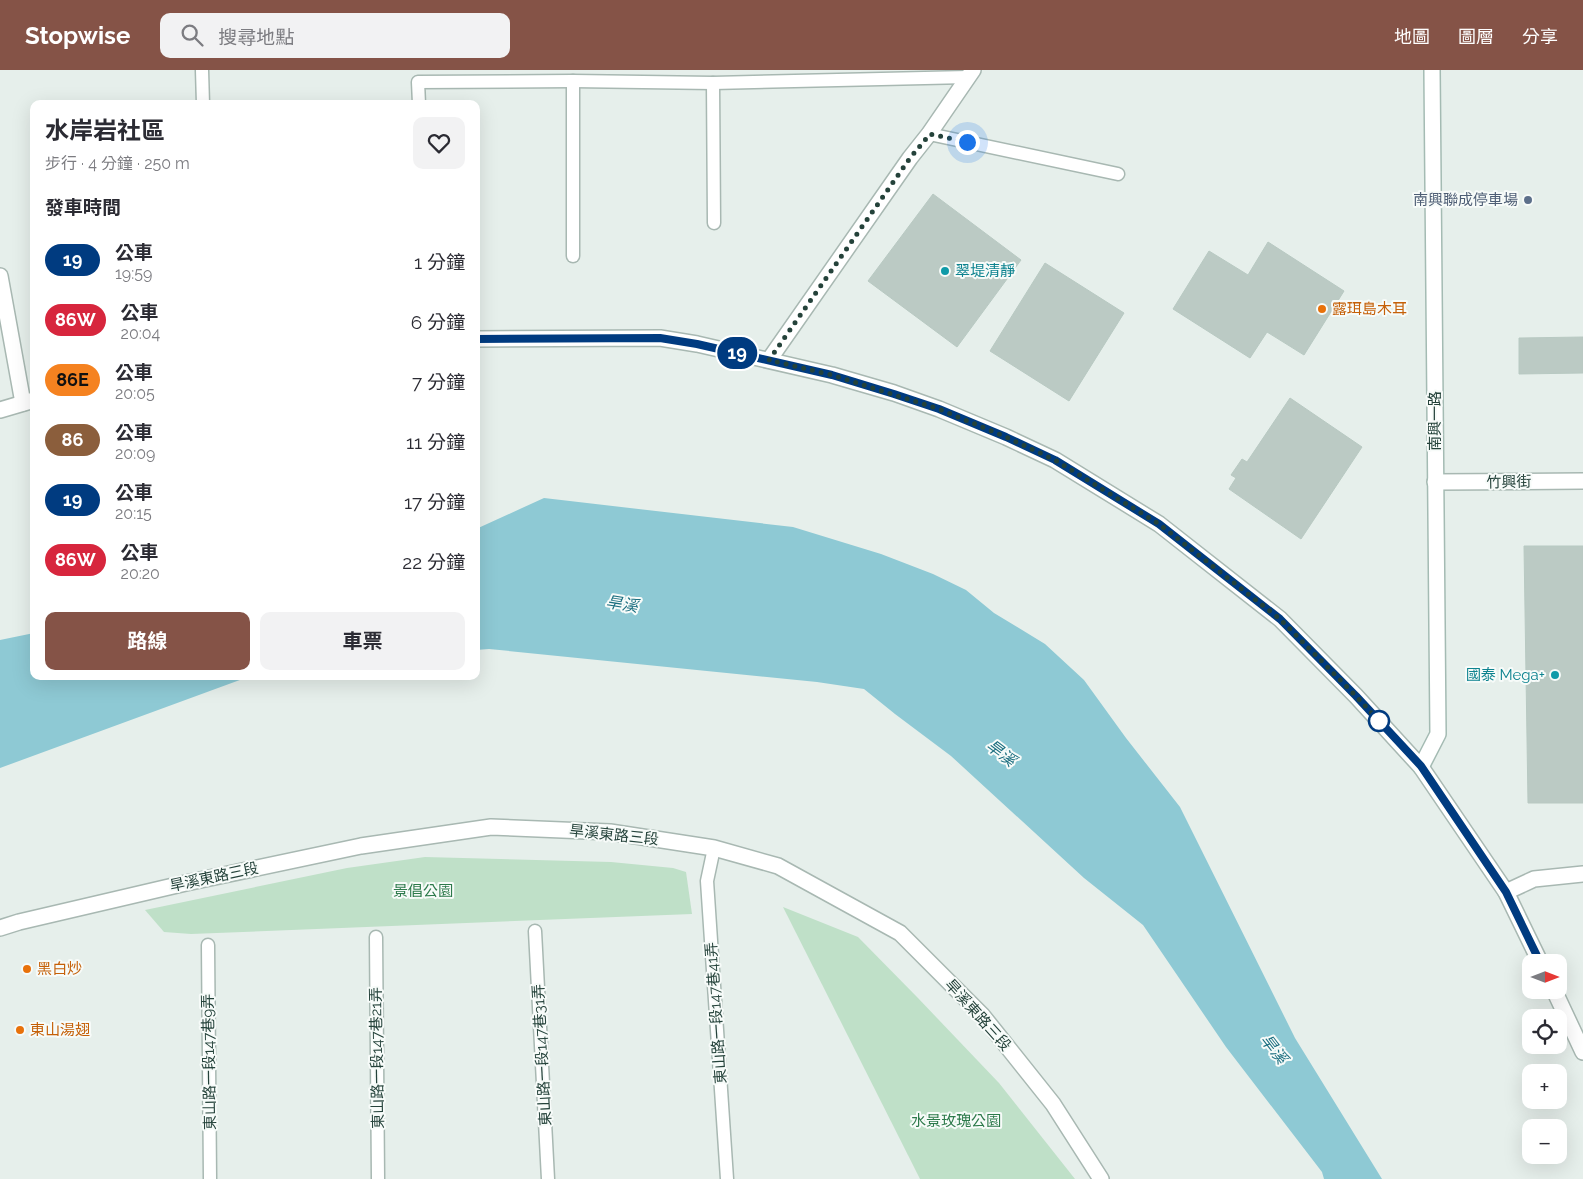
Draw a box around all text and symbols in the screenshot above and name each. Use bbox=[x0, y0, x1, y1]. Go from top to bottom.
search box bbox=[160, 13, 510, 58]
text: Stopwise bbox=[25, 21, 130, 50]
icon: search bbox=[178, 21, 206, 49]
text: 搜尋地點 bbox=[218, 26, 294, 48]
text: 地圖 bbox=[1394, 26, 1430, 47]
text: 圖層 bbox=[1458, 26, 1494, 47]
text: 分享 bbox=[1522, 26, 1558, 47]
text: 水岸岩社區 bbox=[45, 116, 165, 145]
button: heart bbox=[413, 117, 465, 169]
your location bbox=[955, 130, 980, 155]
text: 步行 · 4 分鐘 · 250 m bbox=[45, 154, 190, 173]
place label: 南興聯成停車場 bbox=[1413, 191, 1518, 209]
marker: 南興聯成停車場 bbox=[1522, 194, 1534, 206]
text: 發車時間 bbox=[45, 196, 121, 218]
text: 公車 bbox=[115, 241, 153, 263]
text: 19 bbox=[63, 249, 82, 270]
text: 1 分鐘 bbox=[414, 251, 465, 273]
place label: 翠堤清靜 bbox=[955, 262, 1015, 280]
text: 19:59 bbox=[115, 264, 152, 283]
marker: 翠堤清靜 bbox=[939, 265, 951, 277]
place label: 露珥島木耳 bbox=[1332, 300, 1407, 318]
text: 公車 bbox=[121, 301, 159, 323]
marker: 露珥島木耳 bbox=[1316, 303, 1328, 315]
text: 86W bbox=[55, 309, 96, 330]
text: 6 分鐘 bbox=[411, 311, 465, 333]
text: 20:04 bbox=[121, 324, 160, 343]
line badge: 19 bbox=[714, 337, 760, 369]
text: 19 bbox=[727, 342, 747, 363]
text: 公車 bbox=[115, 361, 153, 383]
text: 86E bbox=[56, 369, 89, 390]
text: 7 分鐘 bbox=[412, 371, 465, 393]
text: 20:05 bbox=[115, 384, 155, 403]
street label: 南興一路 bbox=[1426, 391, 1444, 451]
text: 公車 bbox=[115, 421, 153, 443]
text: 86 bbox=[62, 429, 83, 450]
text: 11 分鐘 bbox=[406, 431, 465, 453]
text: 20:09 bbox=[115, 444, 155, 463]
street label: 竹興街 bbox=[1486, 473, 1532, 491]
text: 公車 bbox=[115, 481, 153, 503]
text: 19 bbox=[63, 489, 82, 510]
text: 17 分鐘 bbox=[404, 491, 465, 513]
text: 20:15 bbox=[115, 504, 152, 523]
text: 公車 bbox=[121, 541, 159, 563]
text: 86W bbox=[55, 549, 96, 570]
text: 22 分鐘 bbox=[402, 551, 465, 573]
text: 20:20 bbox=[121, 564, 160, 583]
water label: 旱溪 bbox=[605, 592, 641, 616]
button: 路線 bbox=[45, 612, 250, 670]
button: 車票 bbox=[260, 612, 465, 670]
place label: 國泰 Mega+ bbox=[1466, 666, 1545, 684]
marker: 國泰 Mega+ bbox=[1549, 669, 1561, 681]
unlabelled marker bbox=[1368, 710, 1390, 732]
water label: 旱溪 bbox=[982, 736, 1021, 771]
street label: 旱溪東路三段 bbox=[568, 821, 660, 849]
street label: 旱溪東路三段 bbox=[168, 859, 260, 895]
park label: 景倡公園 bbox=[393, 882, 453, 900]
street label: 東山路一段147巷41弄 bbox=[702, 941, 730, 1085]
north arrow bbox=[1522, 954, 1568, 999]
map controls bbox=[1522, 954, 1567, 1164]
place label: 黑白炒 bbox=[37, 960, 82, 978]
marker: 黑白炒 bbox=[21, 963, 33, 975]
street label: 旱溪東路三段 bbox=[941, 976, 1015, 1054]
street label: 東山路一段147巷31弄 bbox=[529, 984, 555, 1126]
street label: 東山路一段147巷21弄 bbox=[367, 987, 387, 1129]
street label: 東山路一段147巷9弄 bbox=[199, 994, 219, 1130]
button: locate bbox=[1522, 1009, 1567, 1054]
place label: 東山湯翅 bbox=[30, 1021, 90, 1039]
marker: 東山湯翅 bbox=[14, 1024, 26, 1036]
water label: 旱溪 bbox=[1257, 1031, 1293, 1069]
button: + bbox=[1522, 1064, 1567, 1109]
park label: 水景玫瑰公園 bbox=[911, 1112, 1001, 1130]
button: − bbox=[1522, 1119, 1567, 1164]

